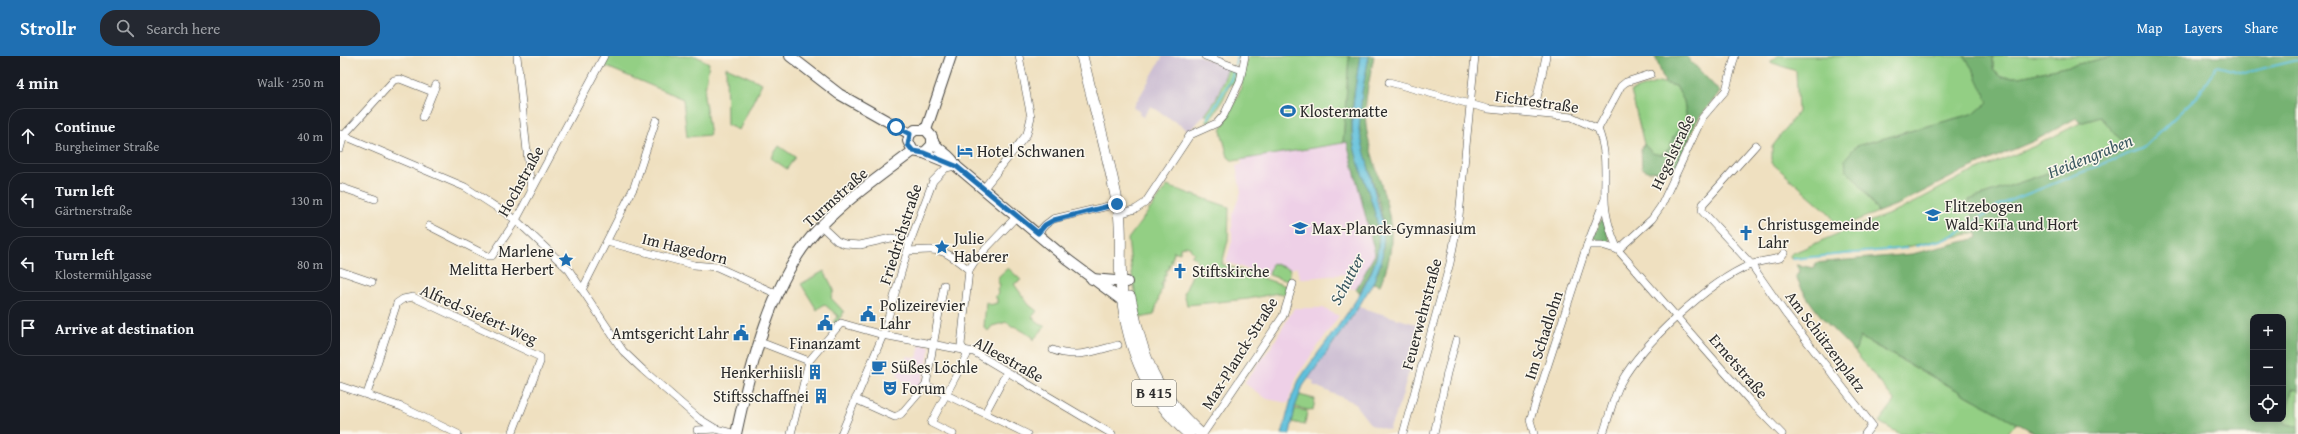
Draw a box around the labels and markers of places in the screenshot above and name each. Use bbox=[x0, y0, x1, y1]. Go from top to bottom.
place label: Klostermatte bbox=[1300, 99, 1388, 123]
sports icon: Klostermatte bbox=[1279, 102, 1297, 120]
place label: Hotel Schwanen bbox=[977, 139, 1085, 163]
hotel icon: Hotel Schwanen bbox=[956, 142, 974, 160]
place label: Flitzebogen Wald-KiTa und Hort bbox=[1945, 194, 2079, 236]
school or university icon: Flitzebogen Wald-KiTa und Hort bbox=[1924, 206, 1942, 224]
place label: Christusgemeinde Lahr bbox=[1758, 212, 1879, 254]
place label: Max-Planck-Gymnasium bbox=[1312, 216, 1476, 240]
school or university icon: Max-Planck-Gymnasium bbox=[1291, 219, 1309, 237]
church icon: Christusgemeinde Lahr bbox=[1737, 224, 1755, 242]
place label: Julie Haberer bbox=[952, 226, 1009, 268]
place icon: Julie Haberer bbox=[933, 238, 951, 256]
place label: Marlene Melitta Herbert bbox=[449, 239, 554, 281]
place icon: Marlene Melitta Herbert bbox=[557, 251, 575, 269]
place label: Stiftskirche bbox=[1192, 259, 1269, 283]
church icon: Stiftskirche bbox=[1171, 262, 1189, 280]
place label: Polizeirevier Lahr bbox=[880, 293, 966, 335]
public building icon: Polizeirevier Lahr bbox=[859, 305, 877, 323]
public building icon: Finanzamt bbox=[816, 314, 834, 332]
place label: Amtsgericht Lahr bbox=[612, 321, 729, 345]
public building icon: Amtsgericht Lahr bbox=[732, 324, 750, 342]
place label: Finanzamt bbox=[789, 331, 861, 355]
place label: Süßes Löchle bbox=[891, 355, 978, 379]
cafe icon: Süßes Löchle bbox=[870, 358, 888, 376]
place label: Henkerhiisli bbox=[721, 360, 804, 384]
building icon: Henkerhiisli bbox=[806, 363, 824, 381]
place label: Forum bbox=[902, 376, 946, 400]
theatre icon: Forum bbox=[881, 379, 899, 397]
place label: Stiftsschaffnei bbox=[713, 384, 810, 408]
building icon: Stiftsschaffnei bbox=[812, 387, 830, 405]

